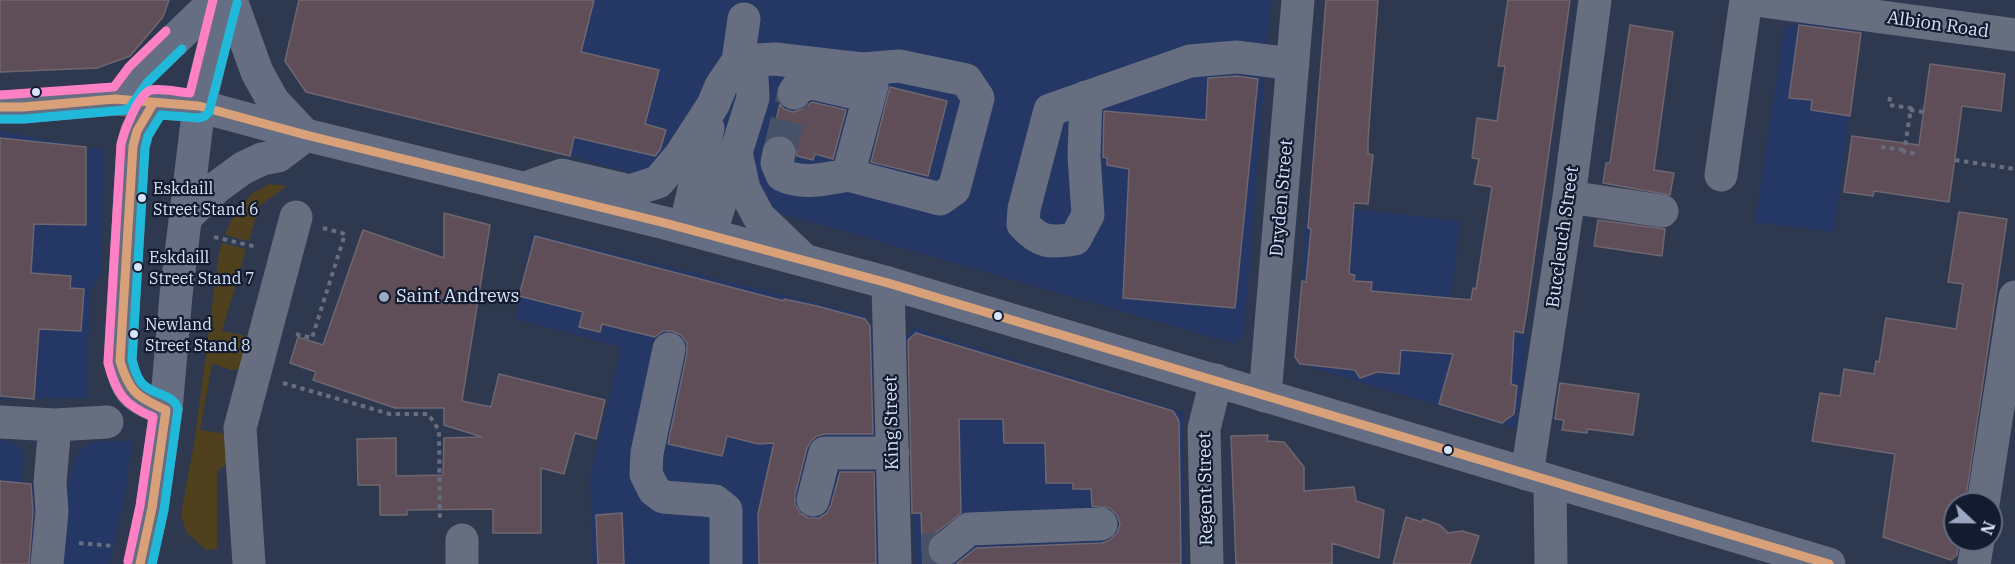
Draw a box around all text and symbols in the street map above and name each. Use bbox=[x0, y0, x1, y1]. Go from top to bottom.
street label: Albion Road bbox=[1886, 7, 1990, 43]
unlabelled marker bbox=[30, 86, 42, 98]
street label: Dryden Street bbox=[1266, 139, 1298, 257]
street label: Buccleuch Street bbox=[1542, 165, 1584, 309]
place label: Eskdaill Street Stand 6 bbox=[153, 179, 259, 217]
marker: Eskdaill Street Stand 6 bbox=[136, 192, 148, 204]
place label: Eskdaill Street Stand 7 bbox=[149, 248, 255, 286]
marker: Eskdaill Street Stand 7 bbox=[132, 261, 144, 273]
place label: Saint Andrews bbox=[396, 286, 519, 308]
marker: Saint Andrews bbox=[377, 290, 391, 304]
unlabelled marker bbox=[992, 310, 1004, 322]
place label: Newland Street Stand 8 bbox=[145, 315, 251, 353]
marker: Newland Street Stand 8 bbox=[128, 328, 140, 340]
street label: King Street bbox=[880, 376, 904, 470]
street label: Regent Street bbox=[1194, 432, 1218, 546]
unlabelled marker bbox=[1442, 444, 1454, 456]
north arrow bbox=[1943, 492, 2003, 552]
text: N bbox=[1976, 518, 1999, 538]

